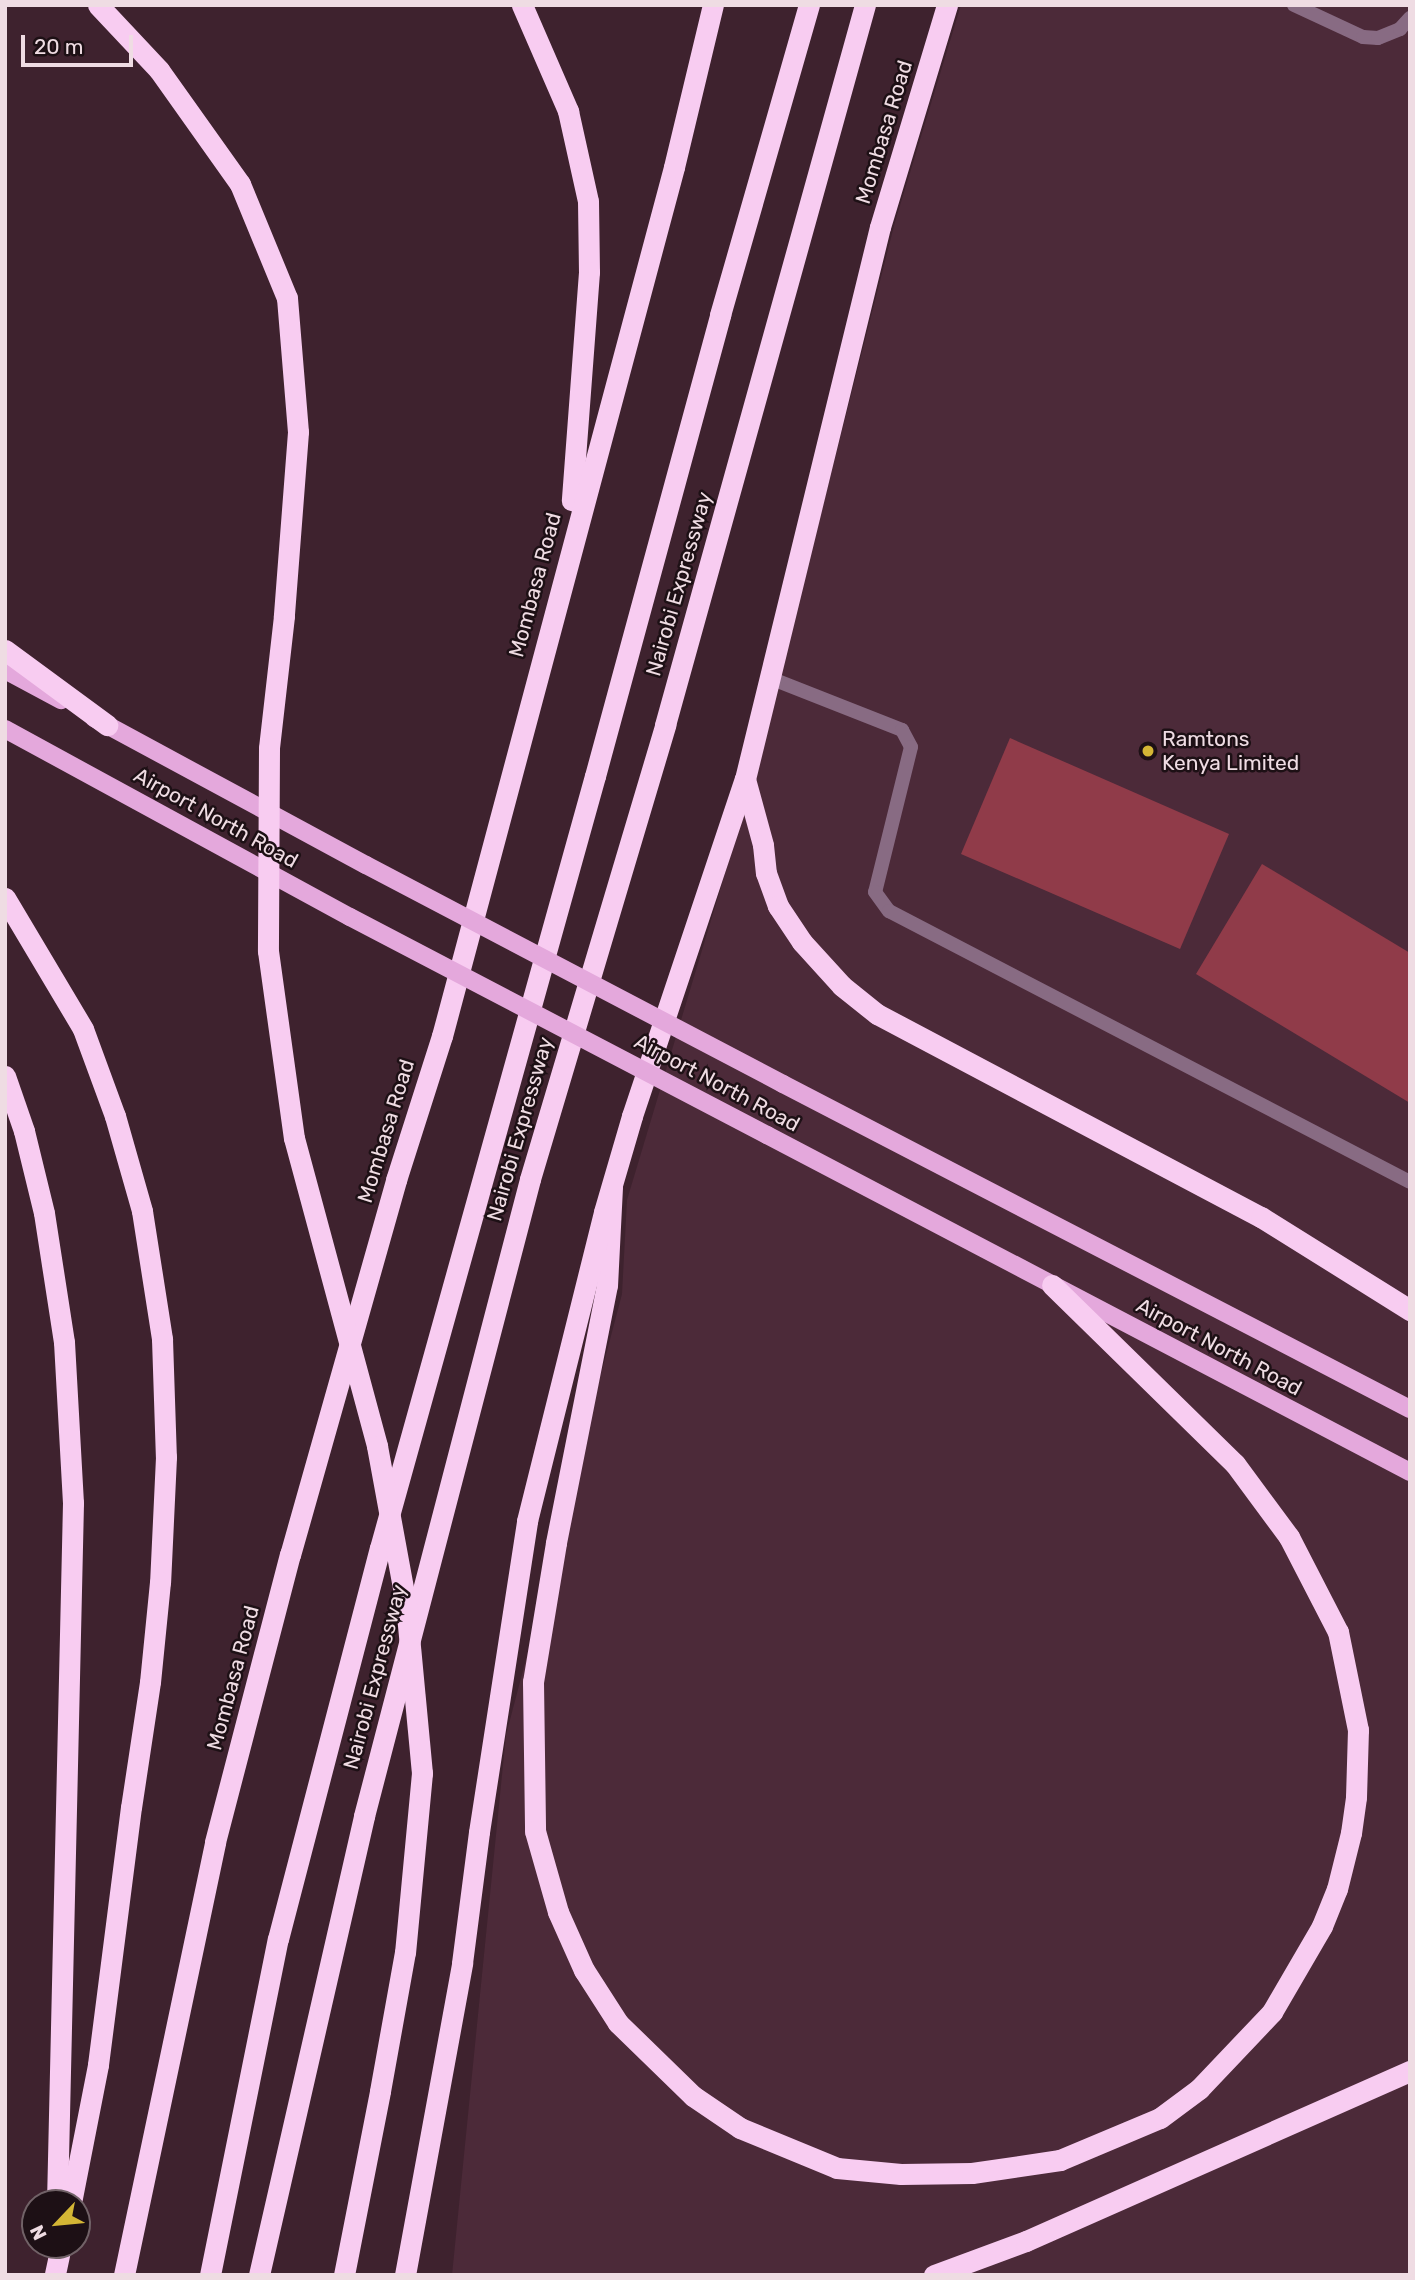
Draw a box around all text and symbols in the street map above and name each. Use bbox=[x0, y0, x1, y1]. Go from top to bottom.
scale bar bbox=[24, 21, 136, 65]
text: 20 m bbox=[34, 34, 83, 59]
street label: Mombasa Road bbox=[850, 57, 918, 207]
street label: Nairobi Expressway bbox=[641, 489, 717, 679]
street label: Mombasa Road bbox=[504, 510, 566, 660]
place label: Ramtons Kenya Limited bbox=[1162, 726, 1299, 776]
marker: Ramtons Kenya Limited bbox=[1140, 743, 1156, 759]
street label: Airport North Road bbox=[130, 762, 302, 874]
street label: Airport North Road bbox=[630, 1029, 804, 1137]
street label: Nairobi Expressway bbox=[482, 1034, 558, 1224]
street label: Mombasa Road bbox=[352, 1056, 420, 1206]
street label: Airport North Road bbox=[1132, 1293, 1306, 1401]
street label: Nairobi Expressway bbox=[338, 1582, 412, 1772]
street label: Mombasa Road bbox=[202, 1603, 264, 1753]
north arrow bbox=[21, 2189, 91, 2259]
text: N bbox=[25, 2221, 52, 2244]

